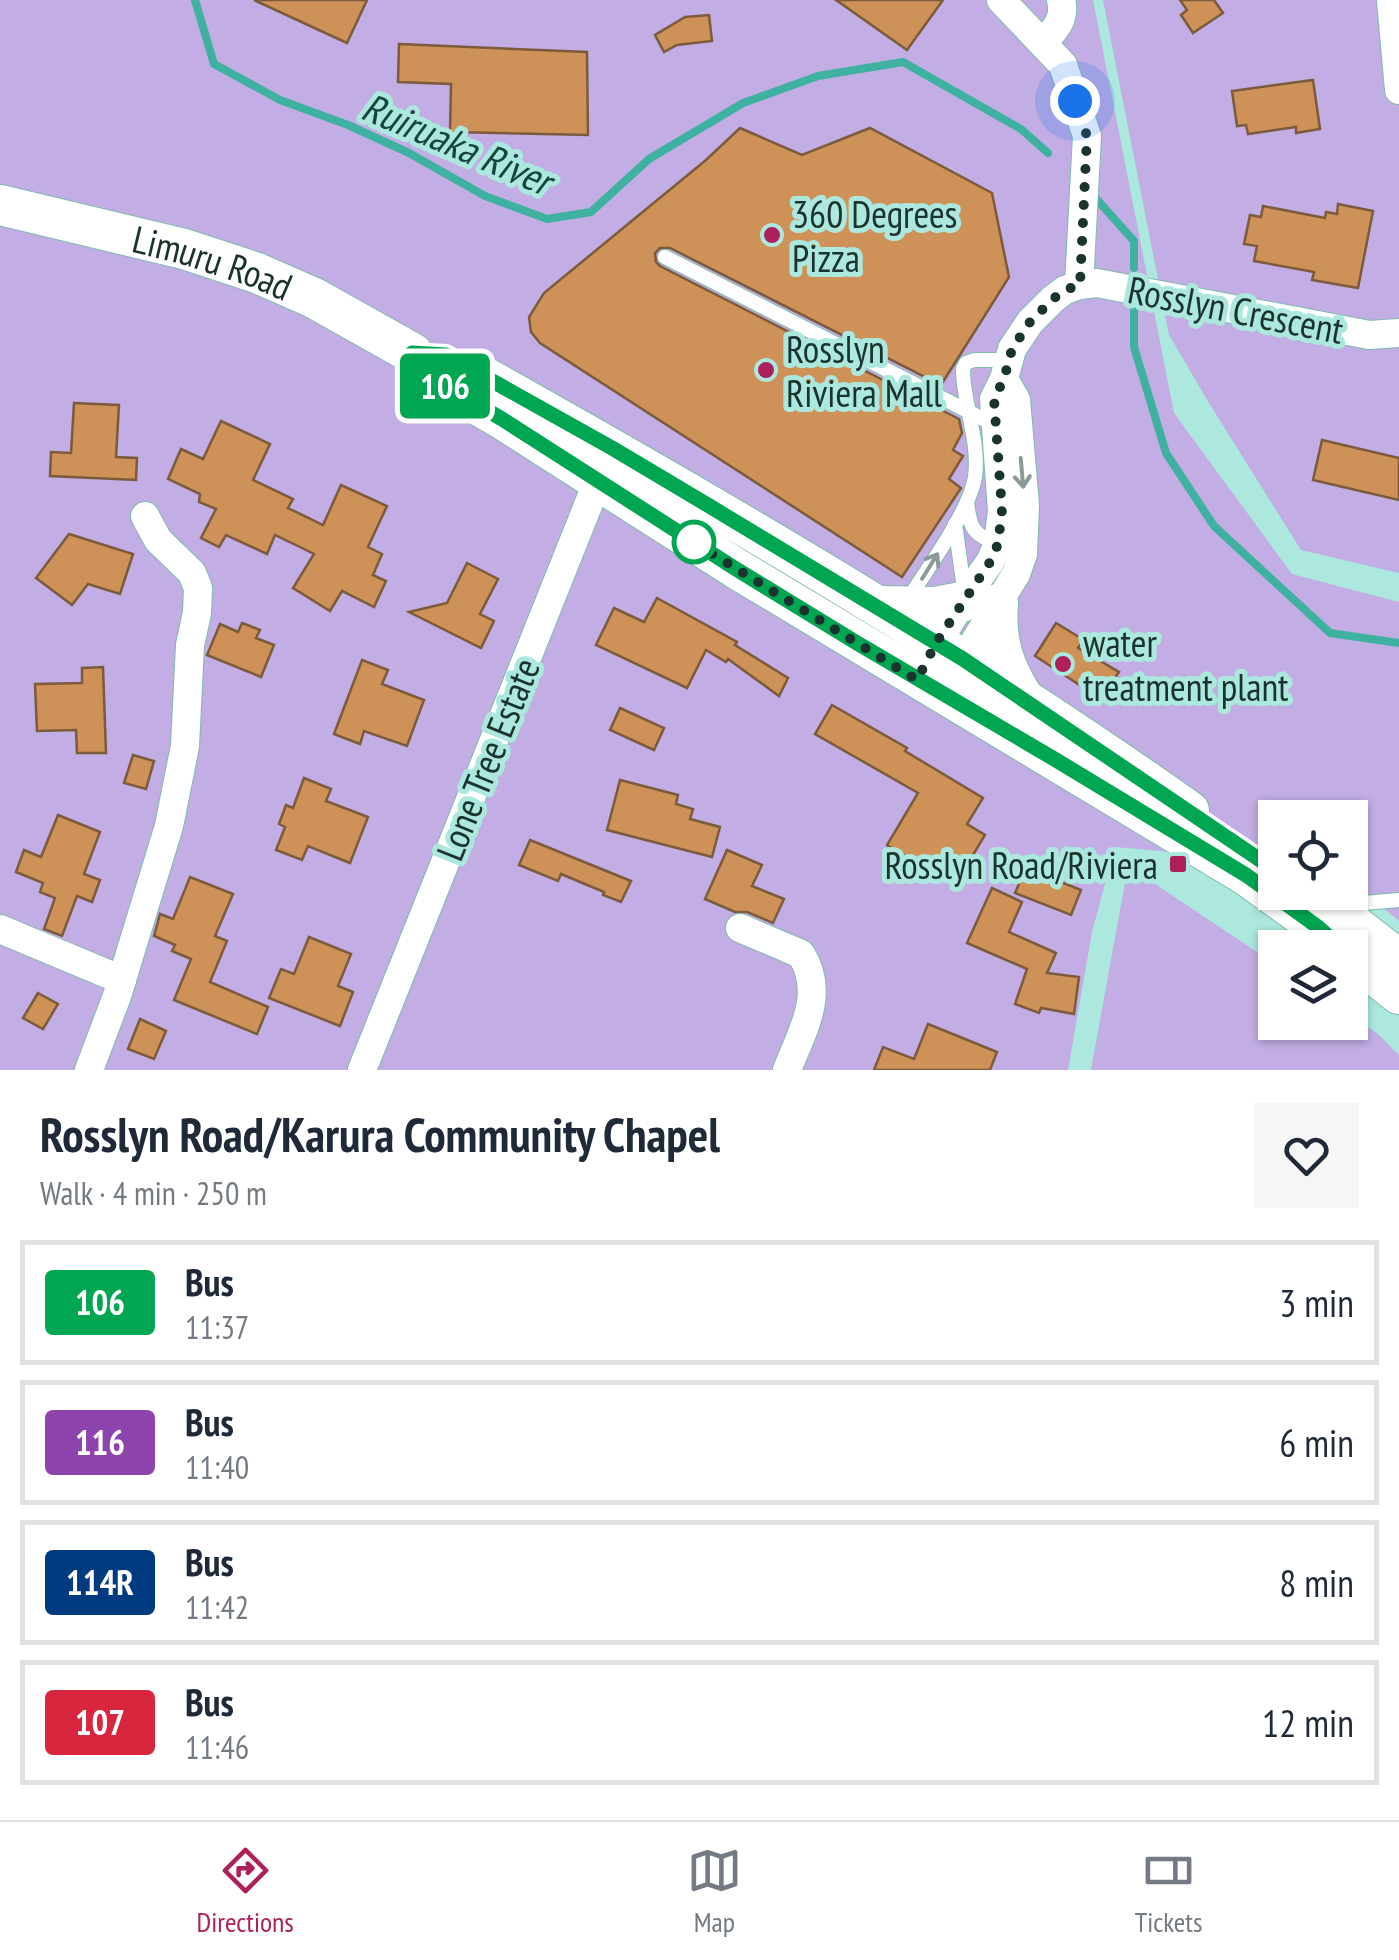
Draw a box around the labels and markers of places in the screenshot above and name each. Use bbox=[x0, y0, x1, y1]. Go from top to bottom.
place label: 360 Degrees Pizza bbox=[792, 189, 957, 282]
marker: 360 Degrees Pizza bbox=[761, 224, 783, 246]
place label: Rosslyn Riviera Mall bbox=[786, 324, 942, 417]
marker: Rosslyn Riviera Mall bbox=[755, 359, 777, 381]
unlabelled marker bbox=[673, 521, 715, 563]
place label: water treatment plant bbox=[1083, 618, 1289, 711]
marker: water treatment plant bbox=[1052, 653, 1074, 675]
place label: Rosslyn Road/Riviera bbox=[884, 840, 1158, 889]
marker: Rosslyn Road/Riviera bbox=[1167, 853, 1189, 875]

